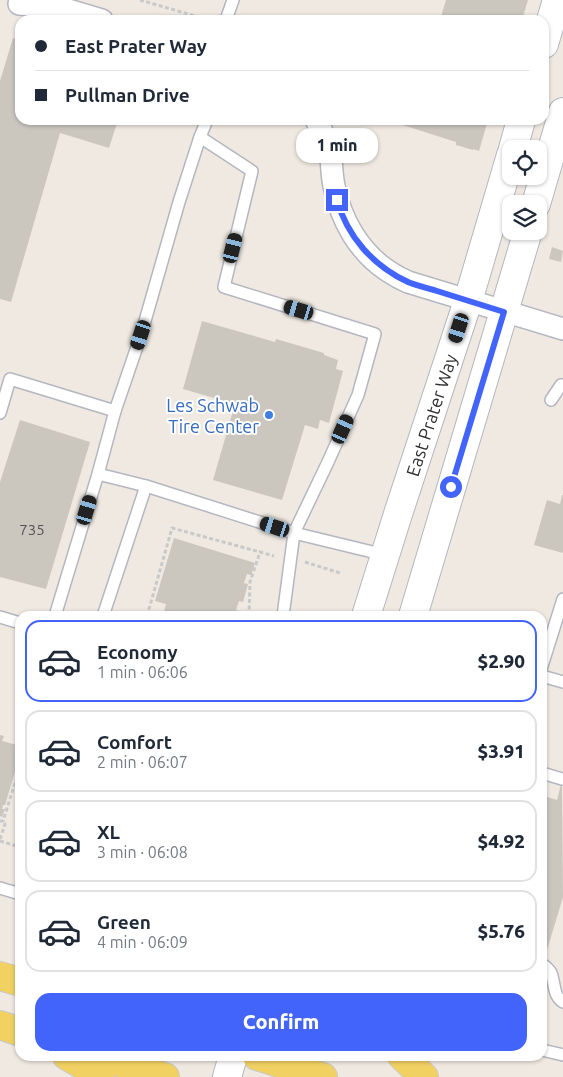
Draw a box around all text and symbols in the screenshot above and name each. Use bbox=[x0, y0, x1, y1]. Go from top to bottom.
text: East Prater Way bbox=[65, 35, 207, 57]
text: Pullman Drive bbox=[65, 84, 190, 106]
callout: 1 min bbox=[296, 128, 378, 162]
text: 1 min bbox=[317, 136, 357, 154]
map controls bbox=[502, 140, 547, 240]
button: locate bbox=[502, 140, 547, 185]
route end bbox=[326, 189, 348, 211]
button: layers bbox=[502, 195, 547, 240]
car bbox=[222, 232, 243, 264]
car bbox=[282, 298, 315, 322]
car bbox=[447, 311, 470, 345]
car bbox=[129, 318, 152, 352]
street label: East Prater Way bbox=[402, 351, 460, 479]
place label: Les Schwab Tire Center bbox=[166, 395, 259, 436]
marker: Les Schwab Tire Center bbox=[263, 409, 275, 421]
car bbox=[330, 412, 355, 446]
route start bbox=[440, 476, 462, 498]
car bbox=[75, 493, 98, 527]
car bbox=[258, 515, 291, 539]
house number: 735 bbox=[19, 521, 45, 538]
icon: car bbox=[37, 639, 82, 684]
text: Economy bbox=[97, 641, 178, 663]
text: $2.90 bbox=[477, 650, 525, 672]
text: 1 min · 06:06 bbox=[97, 663, 188, 681]
icon: car bbox=[37, 729, 82, 774]
text: Comfort bbox=[97, 731, 172, 753]
text: $3.91 bbox=[477, 740, 525, 762]
text: 2 min · 06:07 bbox=[97, 753, 188, 771]
icon: car bbox=[37, 819, 82, 864]
text: XL bbox=[97, 821, 120, 843]
text: $4.92 bbox=[477, 830, 525, 852]
text: 3 min · 06:08 bbox=[97, 843, 188, 861]
icon: car bbox=[37, 909, 82, 954]
text: Green bbox=[97, 911, 151, 933]
text: $5.76 bbox=[477, 920, 525, 942]
text: 4 min · 06:09 bbox=[97, 933, 188, 951]
button: Confirm bbox=[35, 993, 527, 1051]

